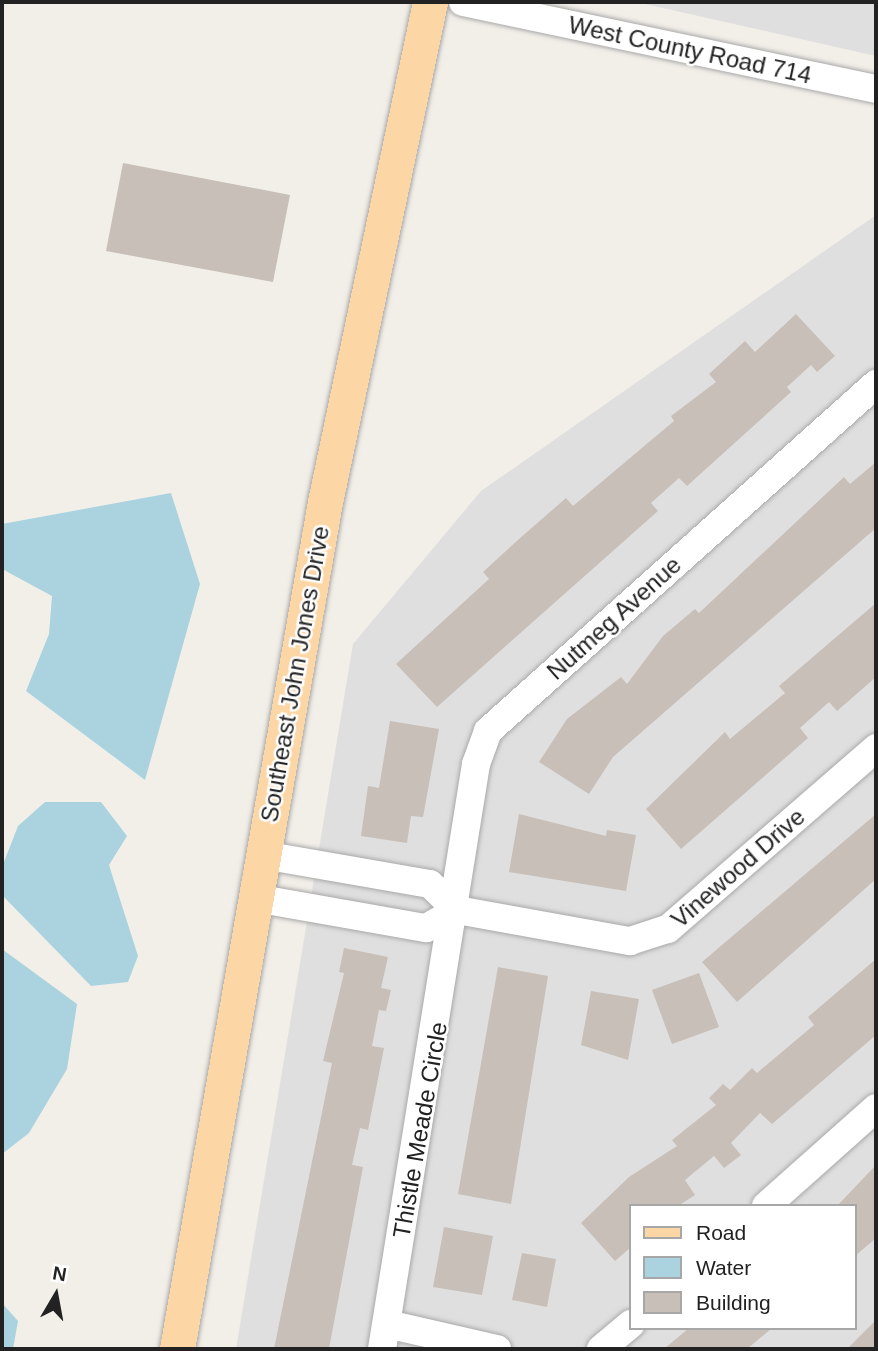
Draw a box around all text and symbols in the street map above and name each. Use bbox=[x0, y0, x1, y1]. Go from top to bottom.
street label: West County Road 714 bbox=[566, 10, 814, 90]
street label: Southeast John Jones Drive bbox=[255, 524, 335, 824]
street label: Nutmeg Avenue bbox=[541, 550, 687, 686]
street label: Vinewood Drive bbox=[665, 802, 811, 934]
street label: Thistle Meade Circle bbox=[387, 1020, 453, 1240]
legend bbox=[630, 1204, 857, 1330]
text: Road bbox=[696, 1221, 746, 1244]
text: Water bbox=[696, 1256, 751, 1279]
north arrow bbox=[21, 1260, 91, 1330]
text: N bbox=[51, 1262, 68, 1285]
text: Building bbox=[696, 1291, 771, 1314]

